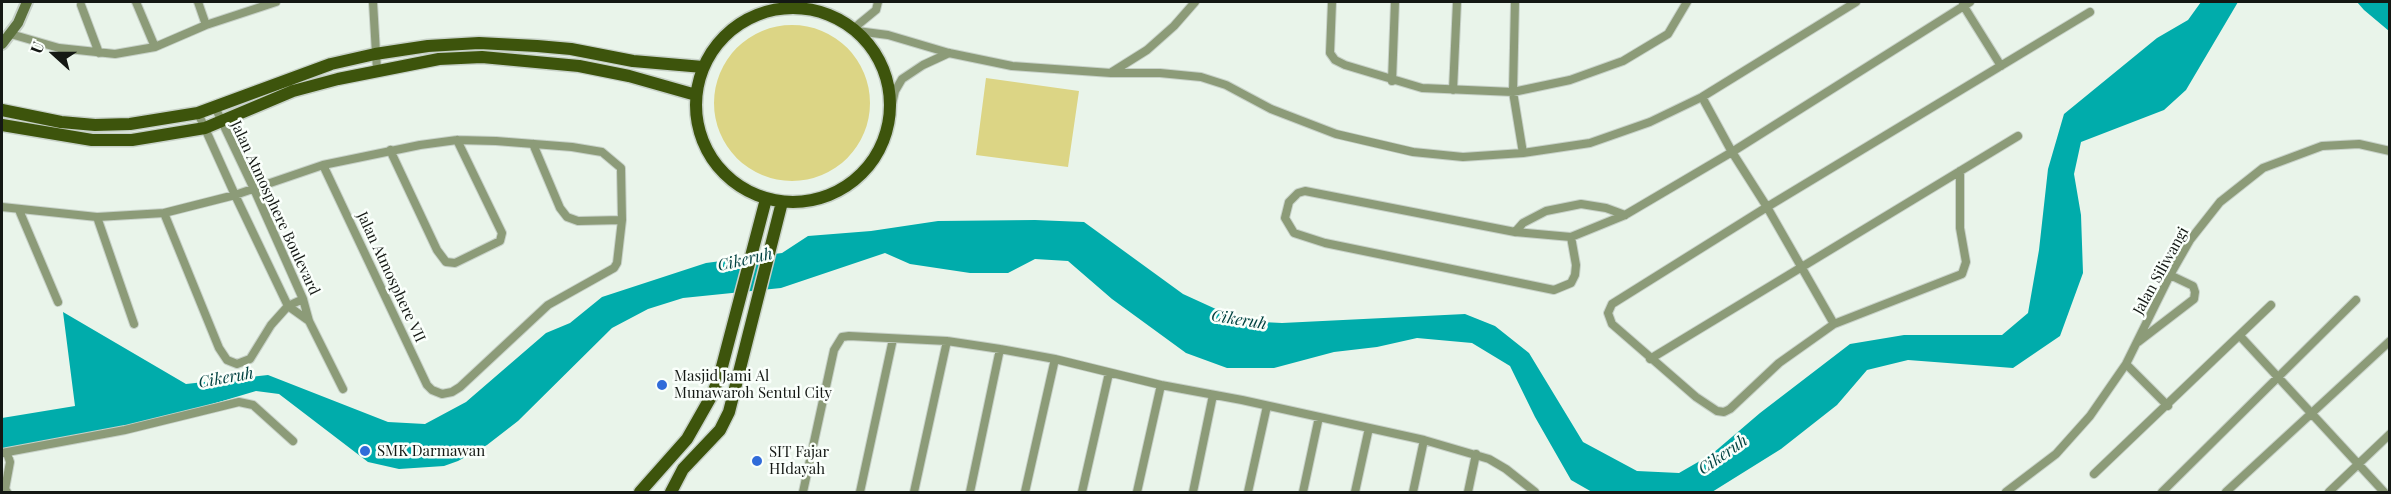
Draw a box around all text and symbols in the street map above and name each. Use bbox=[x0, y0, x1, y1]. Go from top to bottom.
north arrow bbox=[24, 24, 84, 84]
text: U bbox=[25, 38, 49, 56]
street label: Jalan Atmosphere Boulevard bbox=[227, 118, 323, 298]
street label: Jalan Atmosphere VII bbox=[353, 209, 429, 345]
street label: Jalan Siliwangi bbox=[2129, 224, 2193, 318]
water label: Cikeruh bbox=[716, 244, 774, 276]
water label: Cikeruh bbox=[1210, 306, 1268, 334]
water label: Cikeruh bbox=[197, 364, 255, 392]
place label: Masjid Jami Al Munawaroh Sentul City bbox=[674, 367, 832, 402]
marker: Masjid Jami Al Munawaroh Sentul City bbox=[655, 378, 669, 392]
water label: Cikeruh bbox=[1695, 431, 1751, 479]
place label: SMK Darmawan bbox=[377, 442, 485, 460]
place label: SIT Fajar HIdayah bbox=[769, 443, 829, 478]
marker: SMK Darmawan bbox=[358, 444, 372, 458]
marker: SIT Fajar HIdayah bbox=[750, 454, 764, 468]

